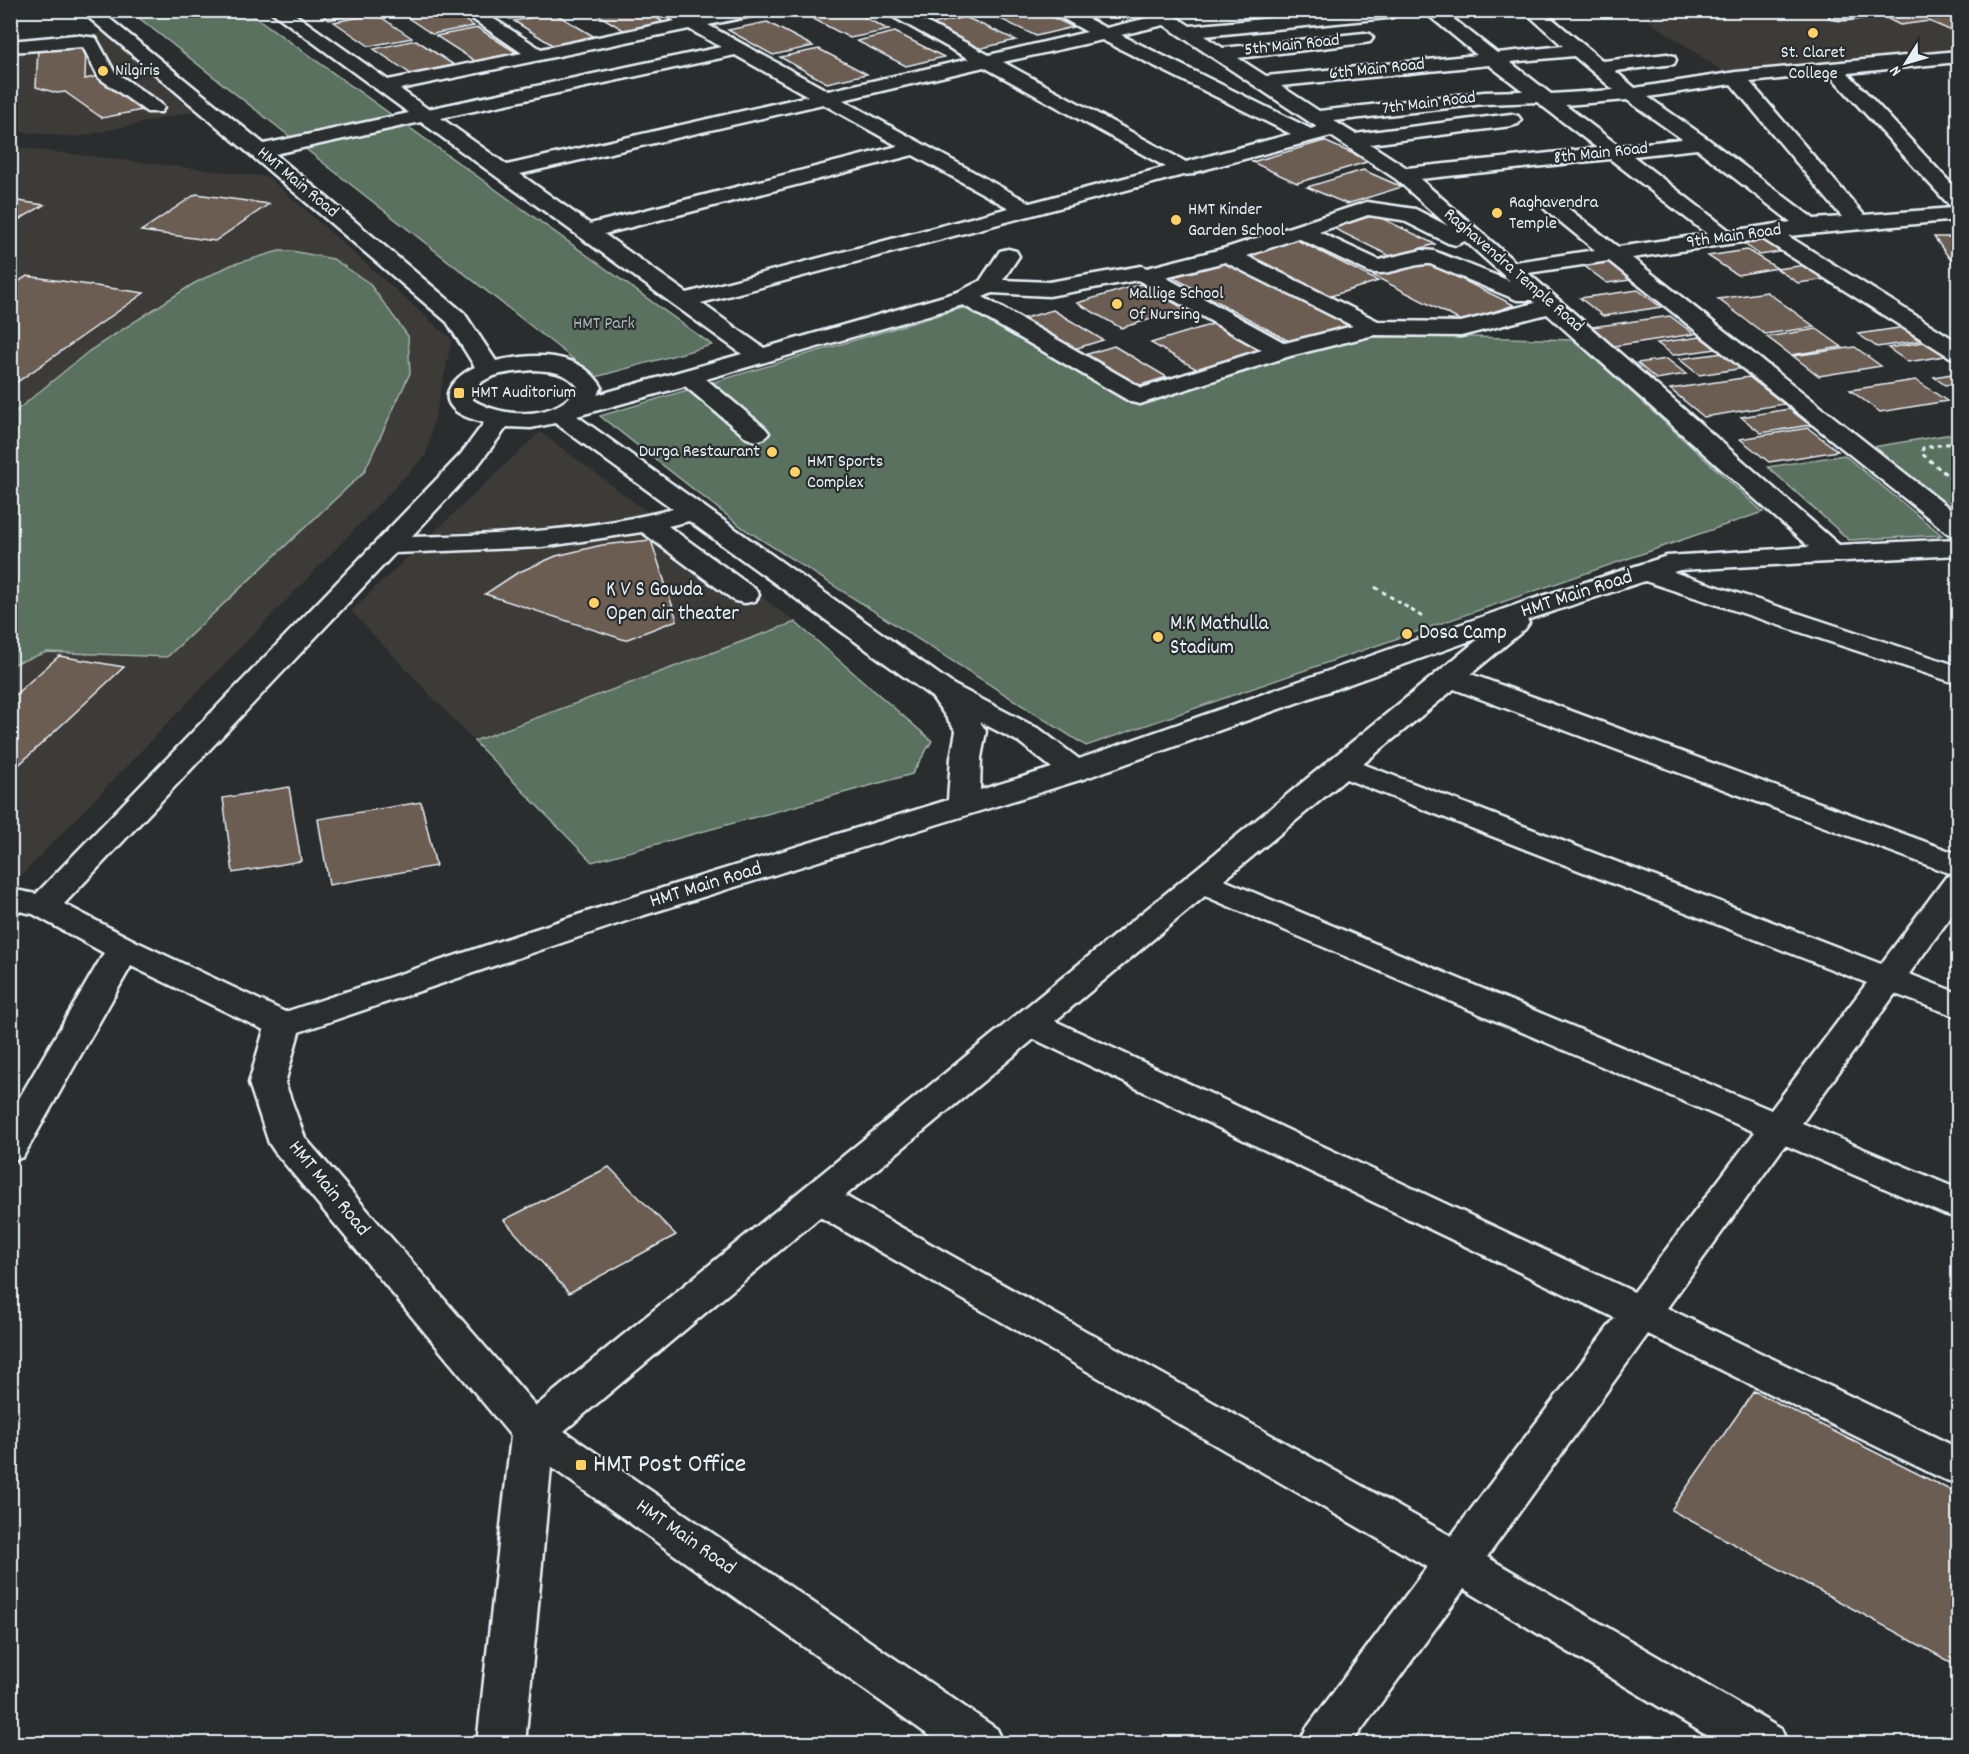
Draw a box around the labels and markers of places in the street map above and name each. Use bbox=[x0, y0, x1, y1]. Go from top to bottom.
marker: St. Claret College bbox=[1806, 26, 1820, 40]
place label: St. Claret College bbox=[1781, 41, 1846, 87]
place label: Nilgiris bbox=[115, 59, 160, 84]
marker: Nilgiris bbox=[96, 64, 110, 78]
place label: Raghavendra Temple bbox=[1509, 191, 1599, 237]
place label: HMT Kinder Garden School bbox=[1188, 198, 1285, 244]
marker: Raghavendra Temple bbox=[1490, 206, 1504, 220]
marker: HMT Kinder Garden School bbox=[1169, 213, 1183, 227]
place label: Mallige School Of Nursing bbox=[1129, 282, 1224, 328]
marker: Mallige School Of Nursing bbox=[1110, 297, 1124, 311]
place label: HMT Auditorium bbox=[471, 381, 576, 406]
marker: HMT Auditorium bbox=[452, 386, 466, 400]
place label: Durga Restaurant bbox=[639, 440, 760, 465]
marker: Durga Restaurant bbox=[765, 445, 779, 459]
place label: HMT Sports Complex bbox=[807, 450, 883, 496]
marker: HMT Sports Complex bbox=[788, 465, 802, 479]
place label: K V S Gowda Open air theater bbox=[606, 576, 739, 630]
marker: K V S Gowda Open air theater bbox=[587, 596, 601, 610]
place label: M.K Mathulla Stadium bbox=[1170, 610, 1270, 664]
place label: Dosa Camp bbox=[1419, 619, 1507, 649]
marker: Dosa Camp bbox=[1400, 627, 1414, 641]
marker: M.K Mathulla Stadium bbox=[1151, 630, 1165, 644]
place label: HMT Post Office bbox=[593, 1447, 746, 1484]
marker: HMT Post Office bbox=[574, 1458, 588, 1472]

